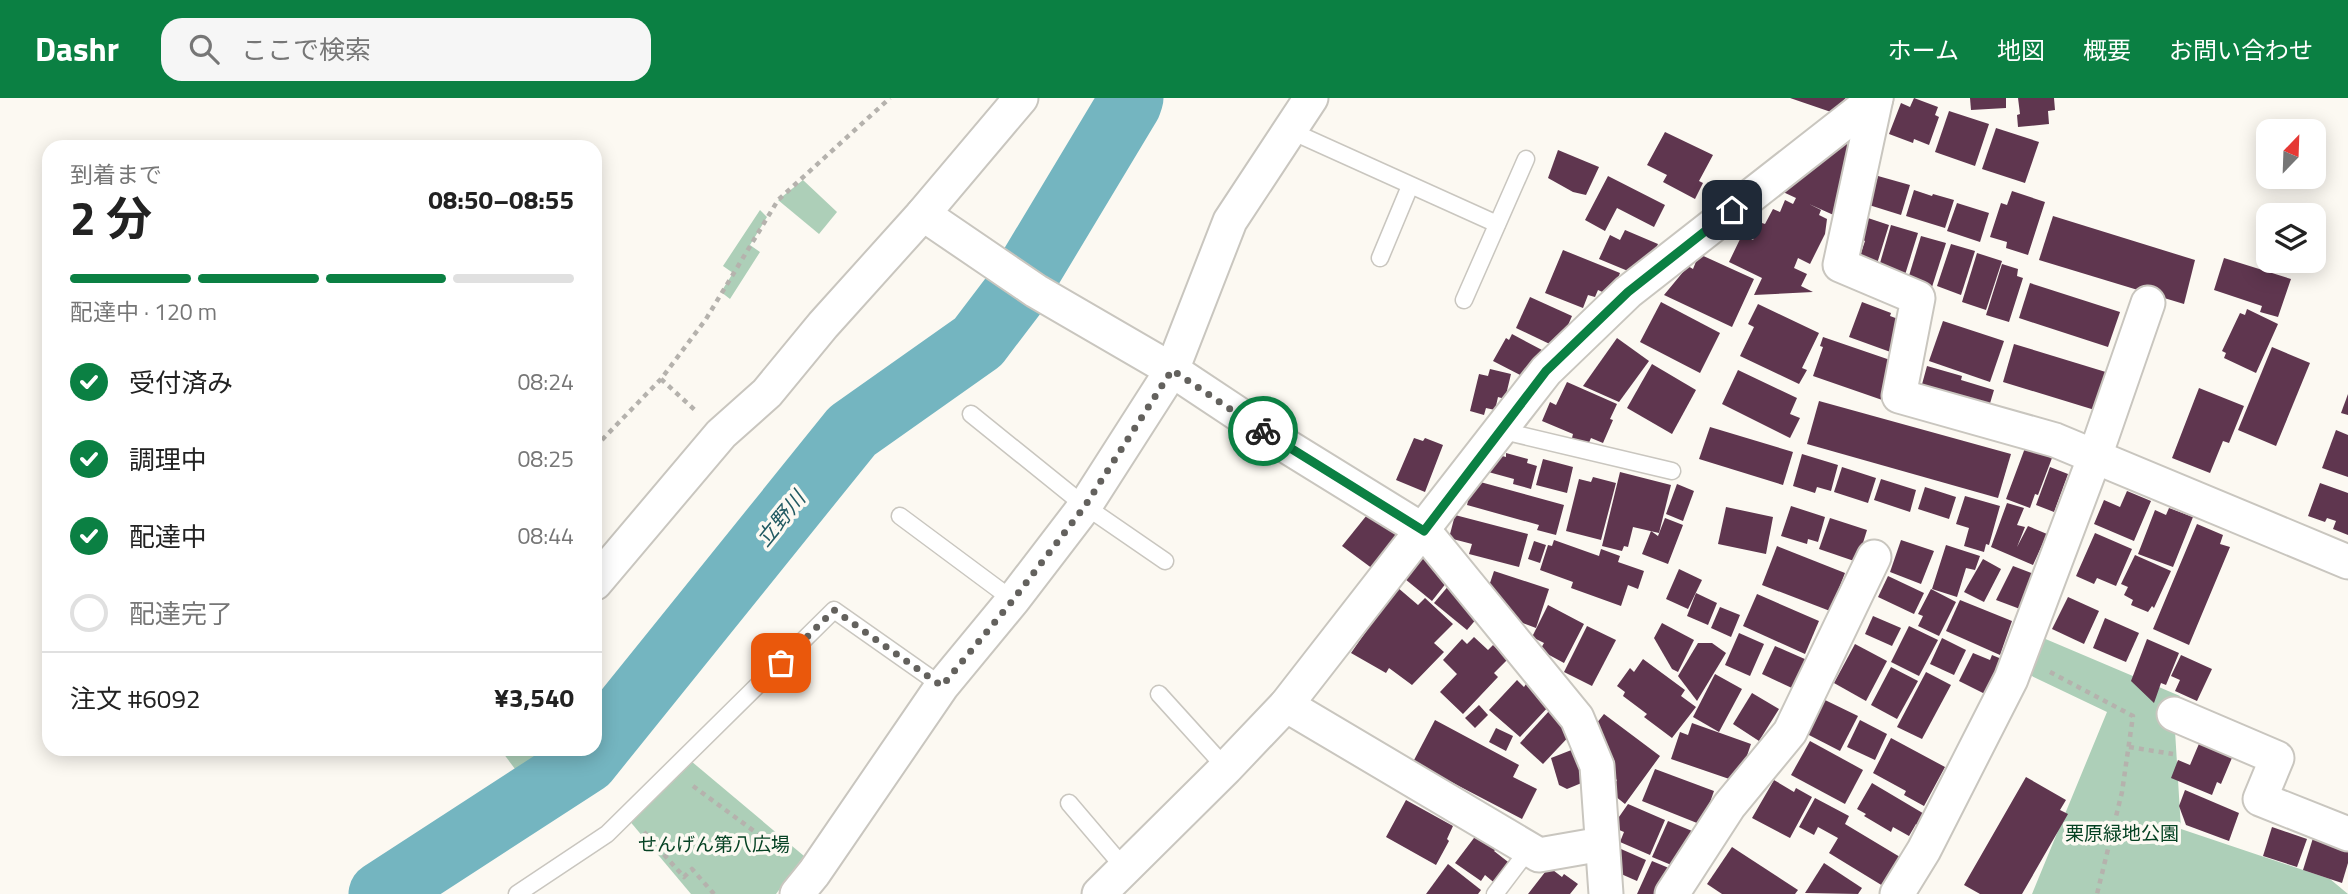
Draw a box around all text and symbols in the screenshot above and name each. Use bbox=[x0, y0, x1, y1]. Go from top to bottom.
search box bbox=[161, 18, 651, 81]
text: Dashr bbox=[35, 24, 119, 74]
icon: search bbox=[185, 30, 223, 68]
text: ここで検索 bbox=[241, 30, 371, 69]
text: ホーム bbox=[1888, 32, 1959, 68]
text: 地図 bbox=[1997, 32, 2045, 68]
text: 概要 bbox=[2083, 32, 2131, 68]
text: お問い合わせ bbox=[2169, 32, 2313, 68]
north arrow bbox=[2256, 119, 2326, 189]
map controls bbox=[2256, 119, 2326, 273]
text: 到着まで bbox=[70, 157, 162, 192]
text: 08:50–08:55 bbox=[428, 180, 574, 219]
pin bbox=[1702, 180, 1762, 240]
text: 2 分 bbox=[70, 183, 152, 253]
icon: home bbox=[1713, 191, 1751, 229]
button: layers bbox=[2256, 203, 2326, 273]
text: 配達中 · 120 m bbox=[70, 294, 217, 329]
icon: check bbox=[70, 363, 108, 401]
text: 受付済み bbox=[129, 363, 233, 402]
text: 08:24 bbox=[517, 364, 574, 399]
courier bbox=[1228, 396, 1298, 466]
icon: bike bbox=[1244, 412, 1282, 450]
icon: check bbox=[70, 440, 108, 478]
text: 調理中 bbox=[129, 440, 207, 479]
text: 08:25 bbox=[517, 441, 574, 476]
water label: 立野川 bbox=[748, 482, 814, 553]
icon: check bbox=[70, 517, 108, 555]
text: 配達中 bbox=[129, 517, 207, 556]
text: 08:44 bbox=[517, 518, 574, 553]
text: 配達完了 bbox=[129, 594, 233, 633]
pin bbox=[751, 633, 811, 693]
icon: bag bbox=[762, 644, 800, 682]
text: ¥3,540 bbox=[494, 678, 574, 717]
text: 注文 #6092 bbox=[70, 679, 201, 718]
park label: 栗原緑地公園 bbox=[2065, 818, 2179, 847]
park label: せんげん第八広場 bbox=[638, 829, 790, 858]

